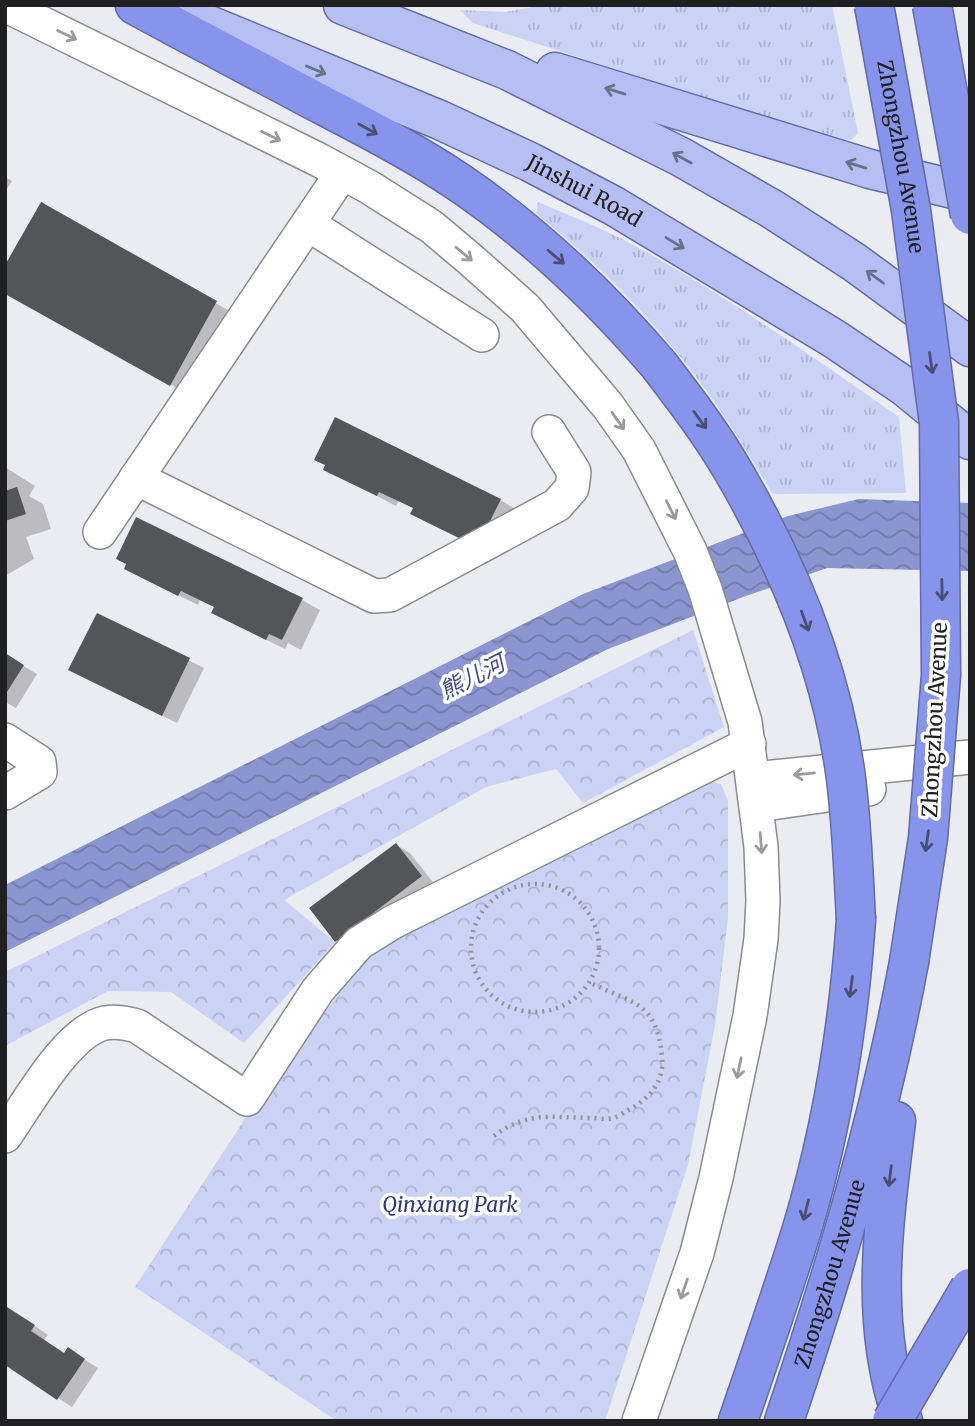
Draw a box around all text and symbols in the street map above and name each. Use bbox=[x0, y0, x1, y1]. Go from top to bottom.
one-way arrow bbox=[56, 29, 77, 43]
street label: Zhongzhou Avenue bbox=[871, 58, 931, 255]
one-way arrow bbox=[305, 64, 327, 77]
one-way arrow bbox=[604, 83, 626, 96]
one-way arrow bbox=[357, 123, 378, 136]
one-way arrow bbox=[260, 130, 281, 144]
street label: Jinshui Road bbox=[521, 148, 647, 233]
one-way arrow bbox=[672, 151, 693, 164]
one-way arrow bbox=[845, 157, 867, 170]
one-way arrow bbox=[665, 236, 685, 250]
one-way arrow bbox=[455, 246, 473, 262]
one-way arrow bbox=[546, 249, 564, 265]
one-way arrow bbox=[866, 270, 885, 284]
one-way arrow bbox=[925, 351, 938, 374]
one-way arrow bbox=[693, 410, 707, 429]
one-way arrow bbox=[611, 411, 626, 430]
one-way arrow bbox=[664, 499, 678, 520]
one-way arrow bbox=[935, 578, 949, 601]
one-way arrow bbox=[799, 610, 812, 632]
street label: Zhongzhou Avenue bbox=[916, 622, 953, 818]
water label: 熊儿河 bbox=[434, 646, 513, 705]
one-way arrow bbox=[794, 768, 816, 781]
one-way arrow bbox=[921, 829, 934, 852]
one-way arrow bbox=[755, 831, 768, 853]
one-way arrow bbox=[844, 975, 857, 998]
one-way arrow bbox=[732, 1056, 746, 1079]
one-way arrow bbox=[883, 1164, 896, 1187]
street label: Zhongzhou Avenue bbox=[788, 1177, 871, 1372]
park label: Qinxiang Park bbox=[382, 1191, 518, 1218]
one-way arrow bbox=[799, 1198, 812, 1221]
one-way arrow bbox=[677, 1277, 690, 1299]

